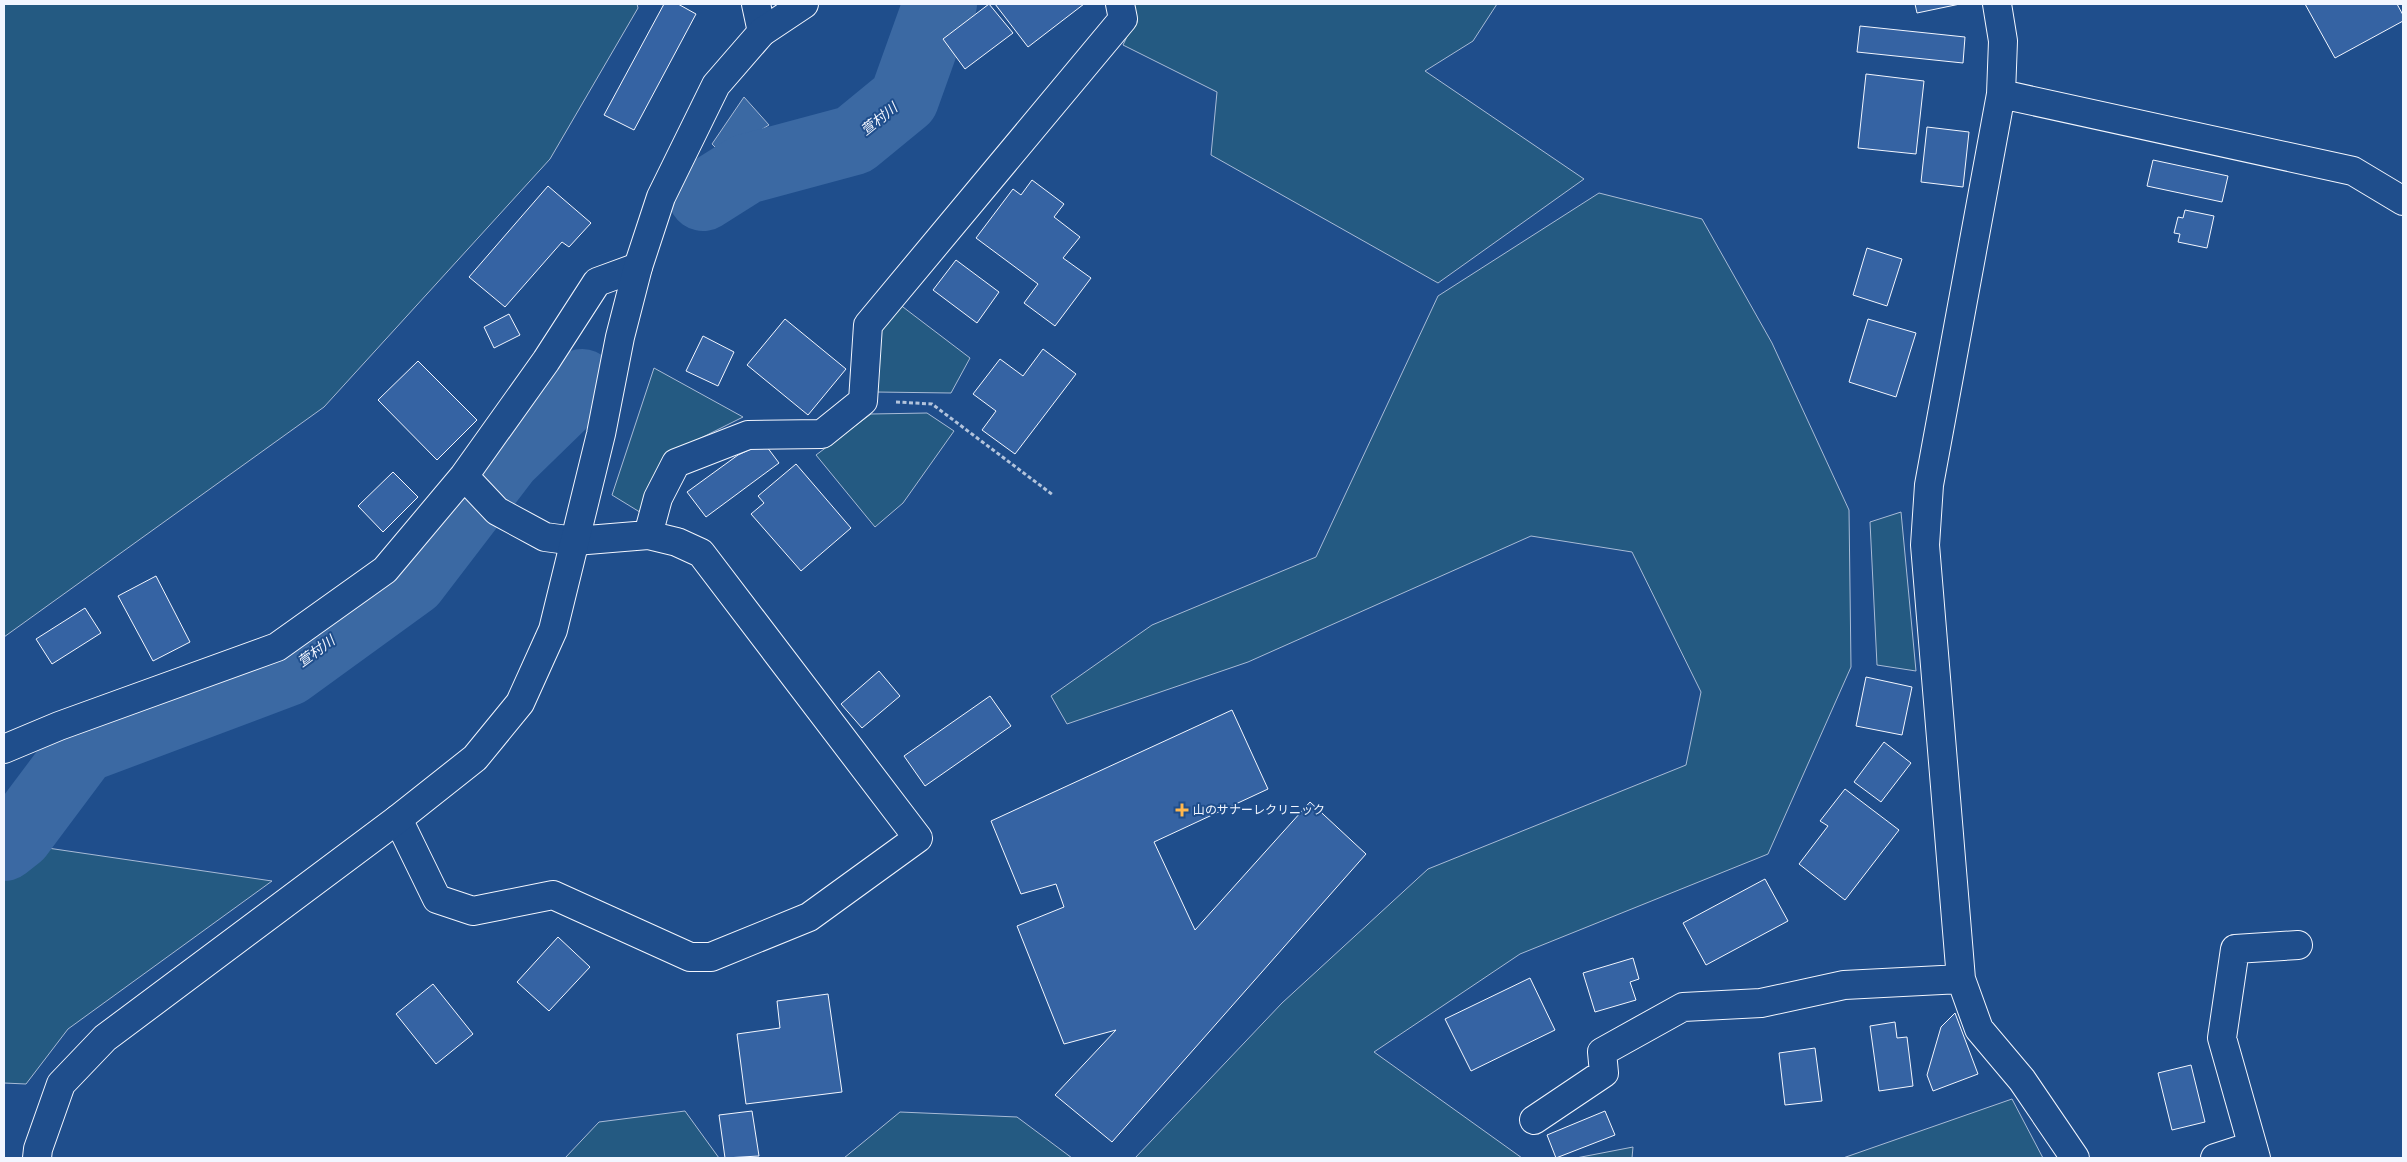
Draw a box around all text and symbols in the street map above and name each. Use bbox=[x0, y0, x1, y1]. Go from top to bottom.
water label: 萱村川 bbox=[857, 98, 904, 141]
water label: 萱村川 bbox=[294, 630, 341, 672]
place label: 山のサナーレクリニック bbox=[1193, 802, 1325, 819]
marker: 山のサナーレクリニック bbox=[1175, 803, 1189, 817]

